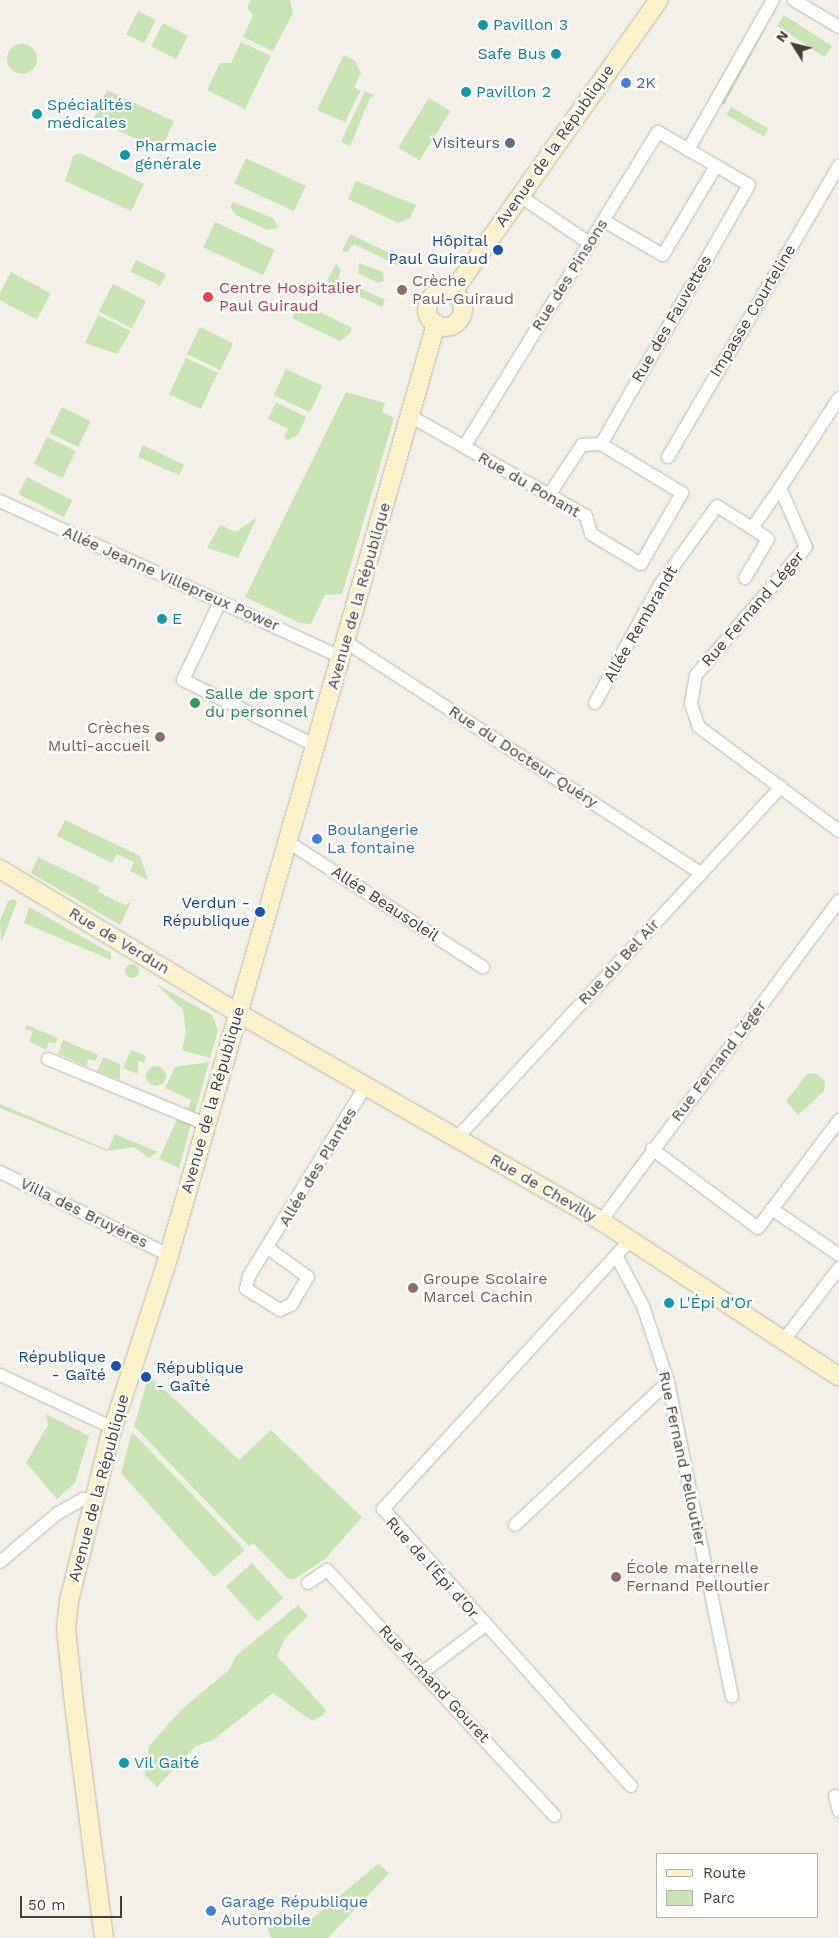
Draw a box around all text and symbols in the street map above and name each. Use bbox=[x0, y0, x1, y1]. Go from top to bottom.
place label: Pavillon 3 bbox=[493, 15, 568, 35]
marker: Pavillon 3 bbox=[477, 19, 489, 31]
north arrow bbox=[769, 20, 819, 70]
text: N bbox=[772, 27, 791, 45]
place label: Safe Bus bbox=[477, 44, 546, 64]
marker: Safe Bus bbox=[550, 48, 562, 60]
street label: Avenue de la République bbox=[491, 61, 619, 231]
place label: 2K bbox=[636, 73, 656, 93]
marker: 2K bbox=[620, 77, 632, 89]
place label: Pavillon 2 bbox=[476, 82, 551, 102]
marker: Pavillon 2 bbox=[460, 86, 472, 98]
place label: Spécialités médicales bbox=[47, 95, 132, 133]
marker: Spécialités médicales bbox=[31, 108, 43, 120]
place label: Visiteurs bbox=[432, 133, 500, 153]
place label: Pharmacie générale bbox=[135, 136, 217, 174]
marker: Visiteurs bbox=[504, 137, 516, 149]
marker: Pharmacie générale bbox=[119, 149, 131, 161]
street label: Rue des Pinsons bbox=[528, 215, 612, 335]
place label: Hôpital Paul Guiraud bbox=[388, 231, 488, 269]
street label: Impasse Courteline bbox=[706, 241, 800, 381]
marker: Hôpital Paul Guiraud bbox=[492, 244, 504, 256]
street label: Rue des Fauvettes bbox=[628, 252, 716, 386]
place label: Crèche Paul-Guiraud bbox=[412, 271, 514, 309]
place label: Centre Hospitalier Paul Guiraud bbox=[219, 278, 361, 316]
marker: Crèche Paul-Guiraud bbox=[396, 284, 408, 296]
marker: Centre Hospitalier Paul Guiraud bbox=[201, 290, 215, 304]
street label: Rue du Ponant bbox=[474, 448, 584, 522]
street label: Avenue de la République bbox=[323, 500, 395, 692]
street label: Allée Jeanne Villepreux Power bbox=[59, 522, 283, 636]
street label: Rue Fernand Léger bbox=[698, 547, 808, 671]
street label: Allée Rembrandt bbox=[600, 562, 682, 686]
place label: E bbox=[172, 609, 182, 629]
marker: E bbox=[156, 613, 168, 625]
place label: Salle de sport du personnel bbox=[205, 684, 314, 722]
marker: Salle de sport du personnel bbox=[189, 697, 201, 709]
street label: Rue du Docteur Quéry bbox=[445, 702, 601, 812]
place label: Crèches Multi-accueil bbox=[48, 718, 150, 756]
marker: Crèches Multi-accueil bbox=[154, 731, 166, 743]
place label: Boulangerie La fontaine bbox=[327, 820, 419, 858]
marker: Boulangerie La fontaine bbox=[311, 833, 323, 845]
street label: Allée Beausoleil bbox=[328, 862, 442, 946]
place label: Verdun - République bbox=[162, 893, 250, 931]
street label: Rue de Verdun bbox=[65, 903, 173, 979]
marker: Verdun - République bbox=[254, 906, 266, 918]
street label: Rue du Bel Air bbox=[574, 915, 664, 1009]
street label: Rue Fernand Léger bbox=[667, 997, 771, 1125]
street label: Avenue de la République bbox=[177, 1004, 249, 1196]
street label: Allée des Plantes bbox=[275, 1104, 361, 1230]
street label: Rue de Chevilly bbox=[486, 1150, 600, 1226]
street label: Villa des Bruyères bbox=[17, 1174, 151, 1252]
place label: Groupe Scolaire Marcel Cachin bbox=[423, 1269, 548, 1307]
marker: Groupe Scolaire Marcel Cachin bbox=[407, 1282, 419, 1294]
place label: L'Épi d'Or bbox=[679, 1293, 753, 1313]
marker: L'Épi d'Or bbox=[663, 1297, 675, 1309]
place label: République - Gaïté bbox=[18, 1347, 106, 1385]
place label: République - Gaîté bbox=[156, 1358, 244, 1396]
marker: République - Gaïté bbox=[110, 1360, 122, 1372]
street label: Rue Fernand Pelloutier bbox=[654, 1370, 710, 1548]
marker: République - Gaîté bbox=[140, 1371, 152, 1383]
street label: Avenue de la République bbox=[65, 1392, 133, 1584]
street label: Rue de l'Épi d'Or bbox=[381, 1513, 483, 1623]
place label: École maternelle Fernand Pelloutier bbox=[626, 1558, 770, 1596]
marker: École maternelle Fernand Pelloutier bbox=[610, 1571, 622, 1583]
street label: Rue Armand Gouret bbox=[374, 1621, 494, 1747]
place label: Vil Gaité bbox=[134, 1753, 200, 1773]
marker: Vil Gaité bbox=[118, 1757, 130, 1769]
legend bbox=[656, 1853, 819, 1918]
text: Route bbox=[703, 1864, 746, 1882]
scale bar bbox=[22, 1886, 125, 1918]
text: Parc bbox=[703, 1889, 735, 1907]
place label: Garage République Automobile bbox=[221, 1892, 368, 1930]
text: 50 m bbox=[28, 1896, 65, 1914]
marker: Garage République Automobile bbox=[205, 1905, 217, 1917]

